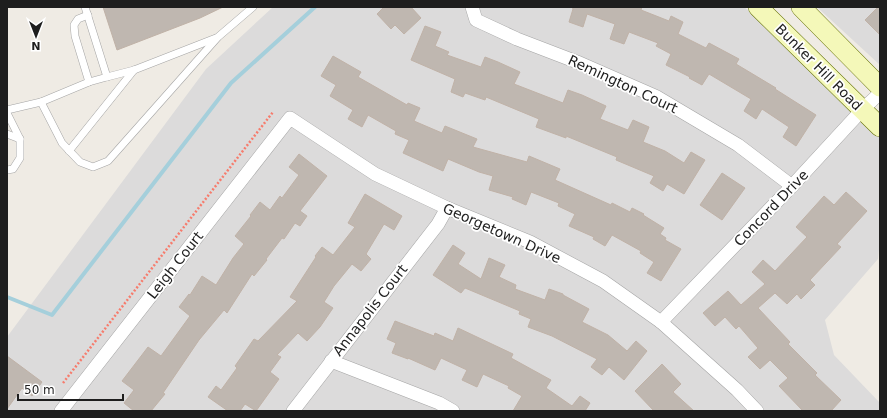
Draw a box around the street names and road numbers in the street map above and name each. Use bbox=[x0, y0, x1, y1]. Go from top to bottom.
street label: Bunker Hill Road bbox=[772, 20, 866, 114]
street label: Remington Court bbox=[566, 52, 681, 117]
street label: Concord Drive bbox=[731, 167, 811, 249]
street label: Georgetown Drive bbox=[441, 200, 563, 266]
street label: Leigh Court bbox=[144, 228, 206, 302]
street label: Annapolis Court bbox=[329, 261, 411, 359]

